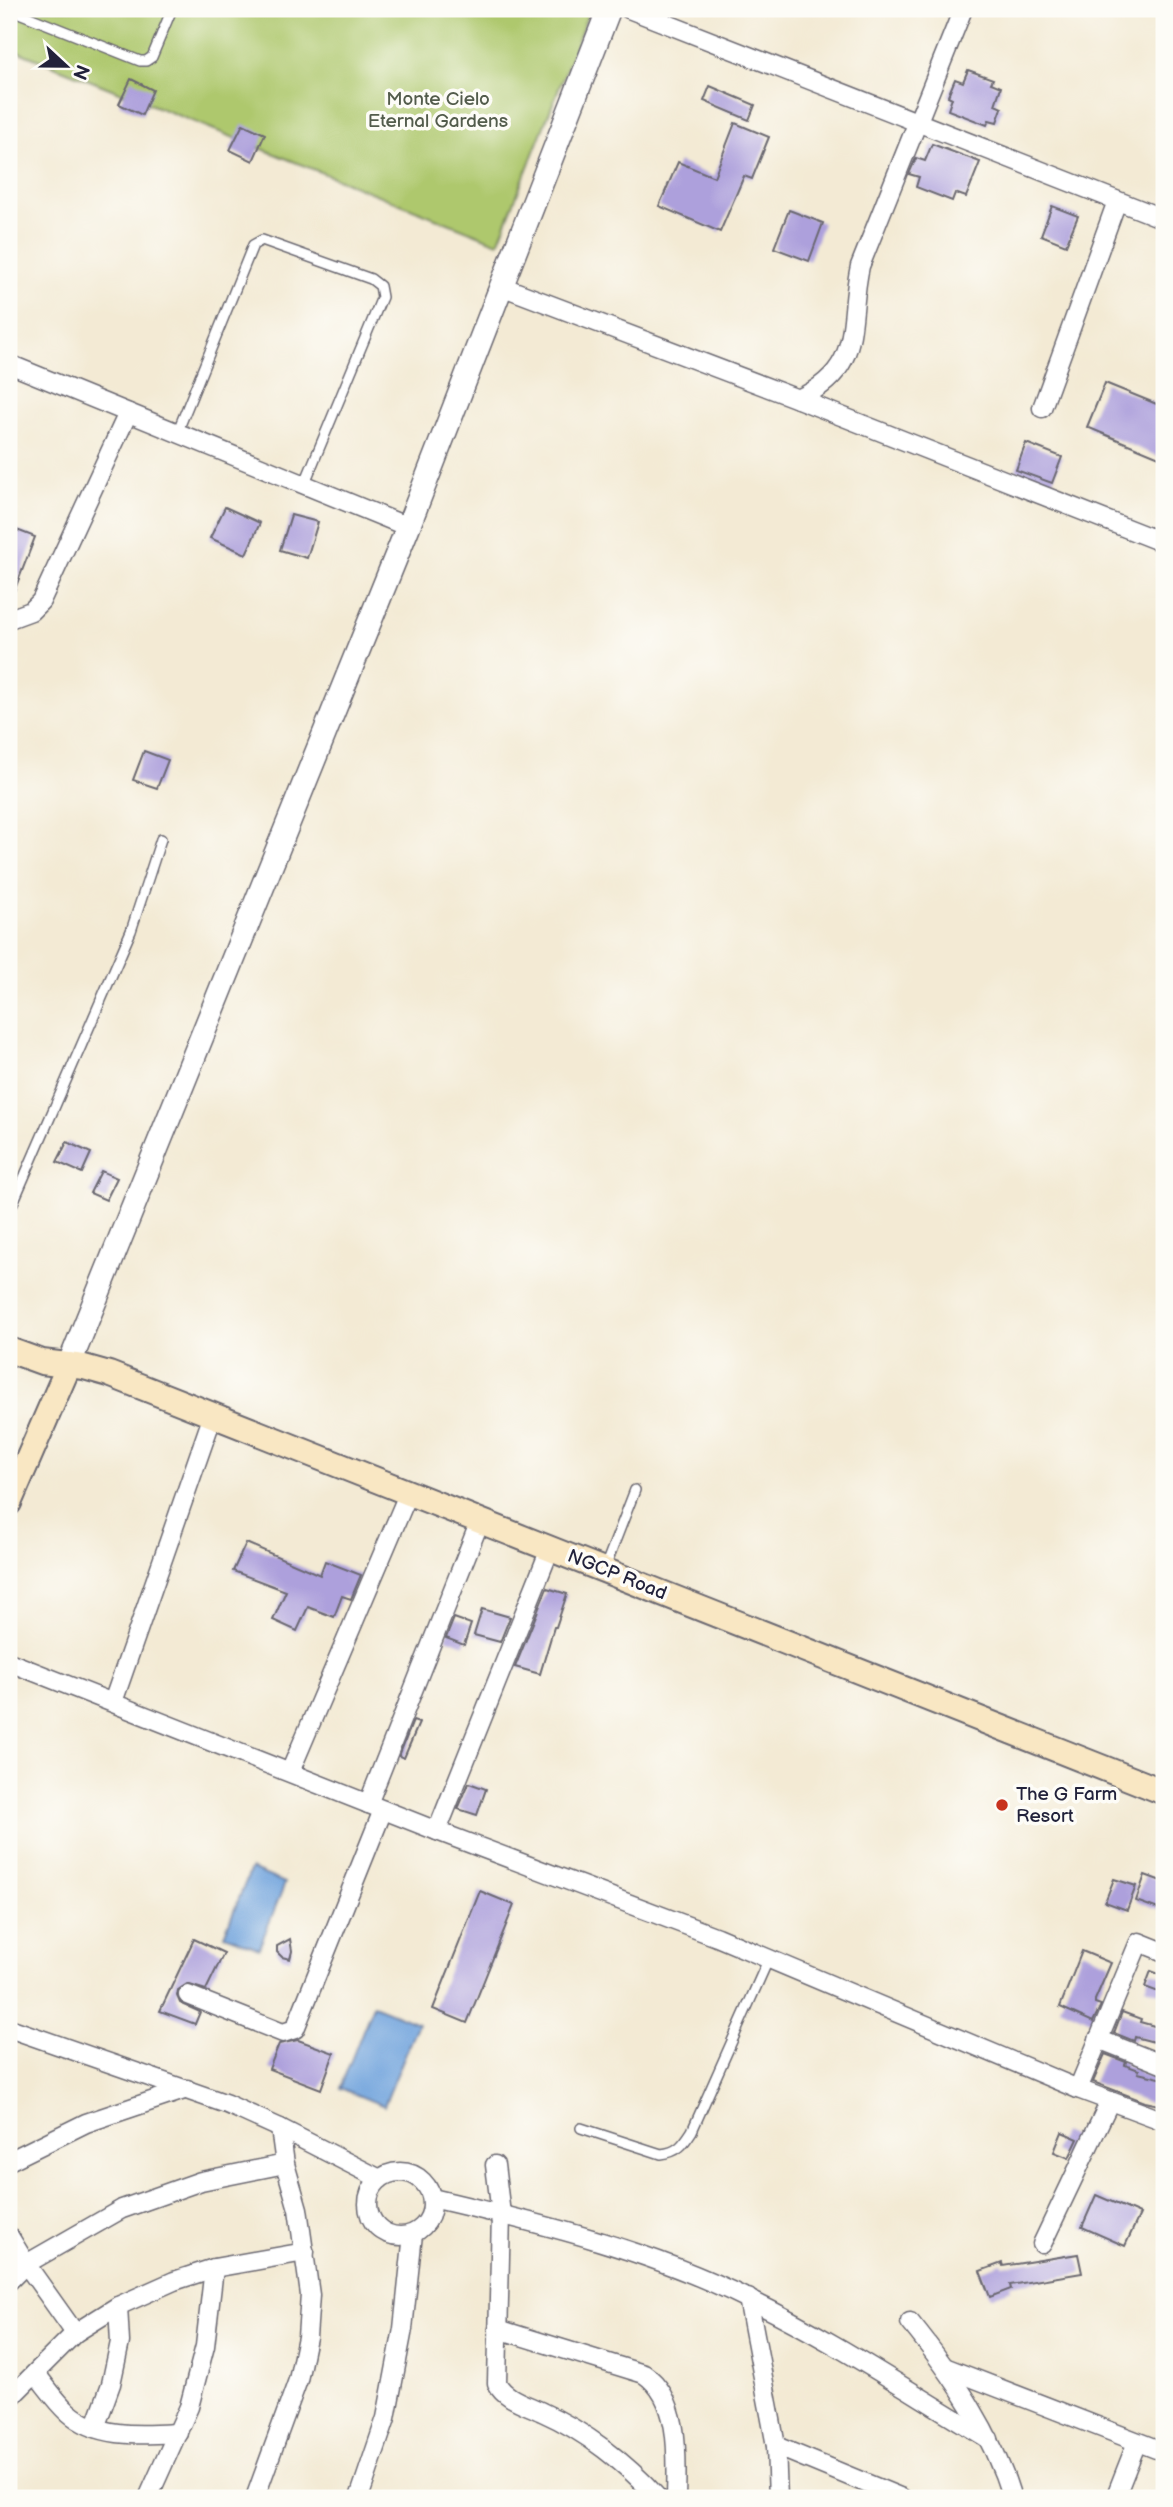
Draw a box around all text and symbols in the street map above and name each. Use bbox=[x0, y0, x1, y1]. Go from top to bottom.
north arrow bbox=[32, 32, 102, 102]
text: N bbox=[67, 61, 94, 83]
park label: Monte Cielo Eternal Gardens bbox=[368, 88, 508, 133]
street label: NGCP Road bbox=[564, 1545, 670, 1605]
place label: The G Farm Resort bbox=[1016, 1783, 1117, 1828]
marker: The G Farm Resort bbox=[994, 1797, 1010, 1813]

